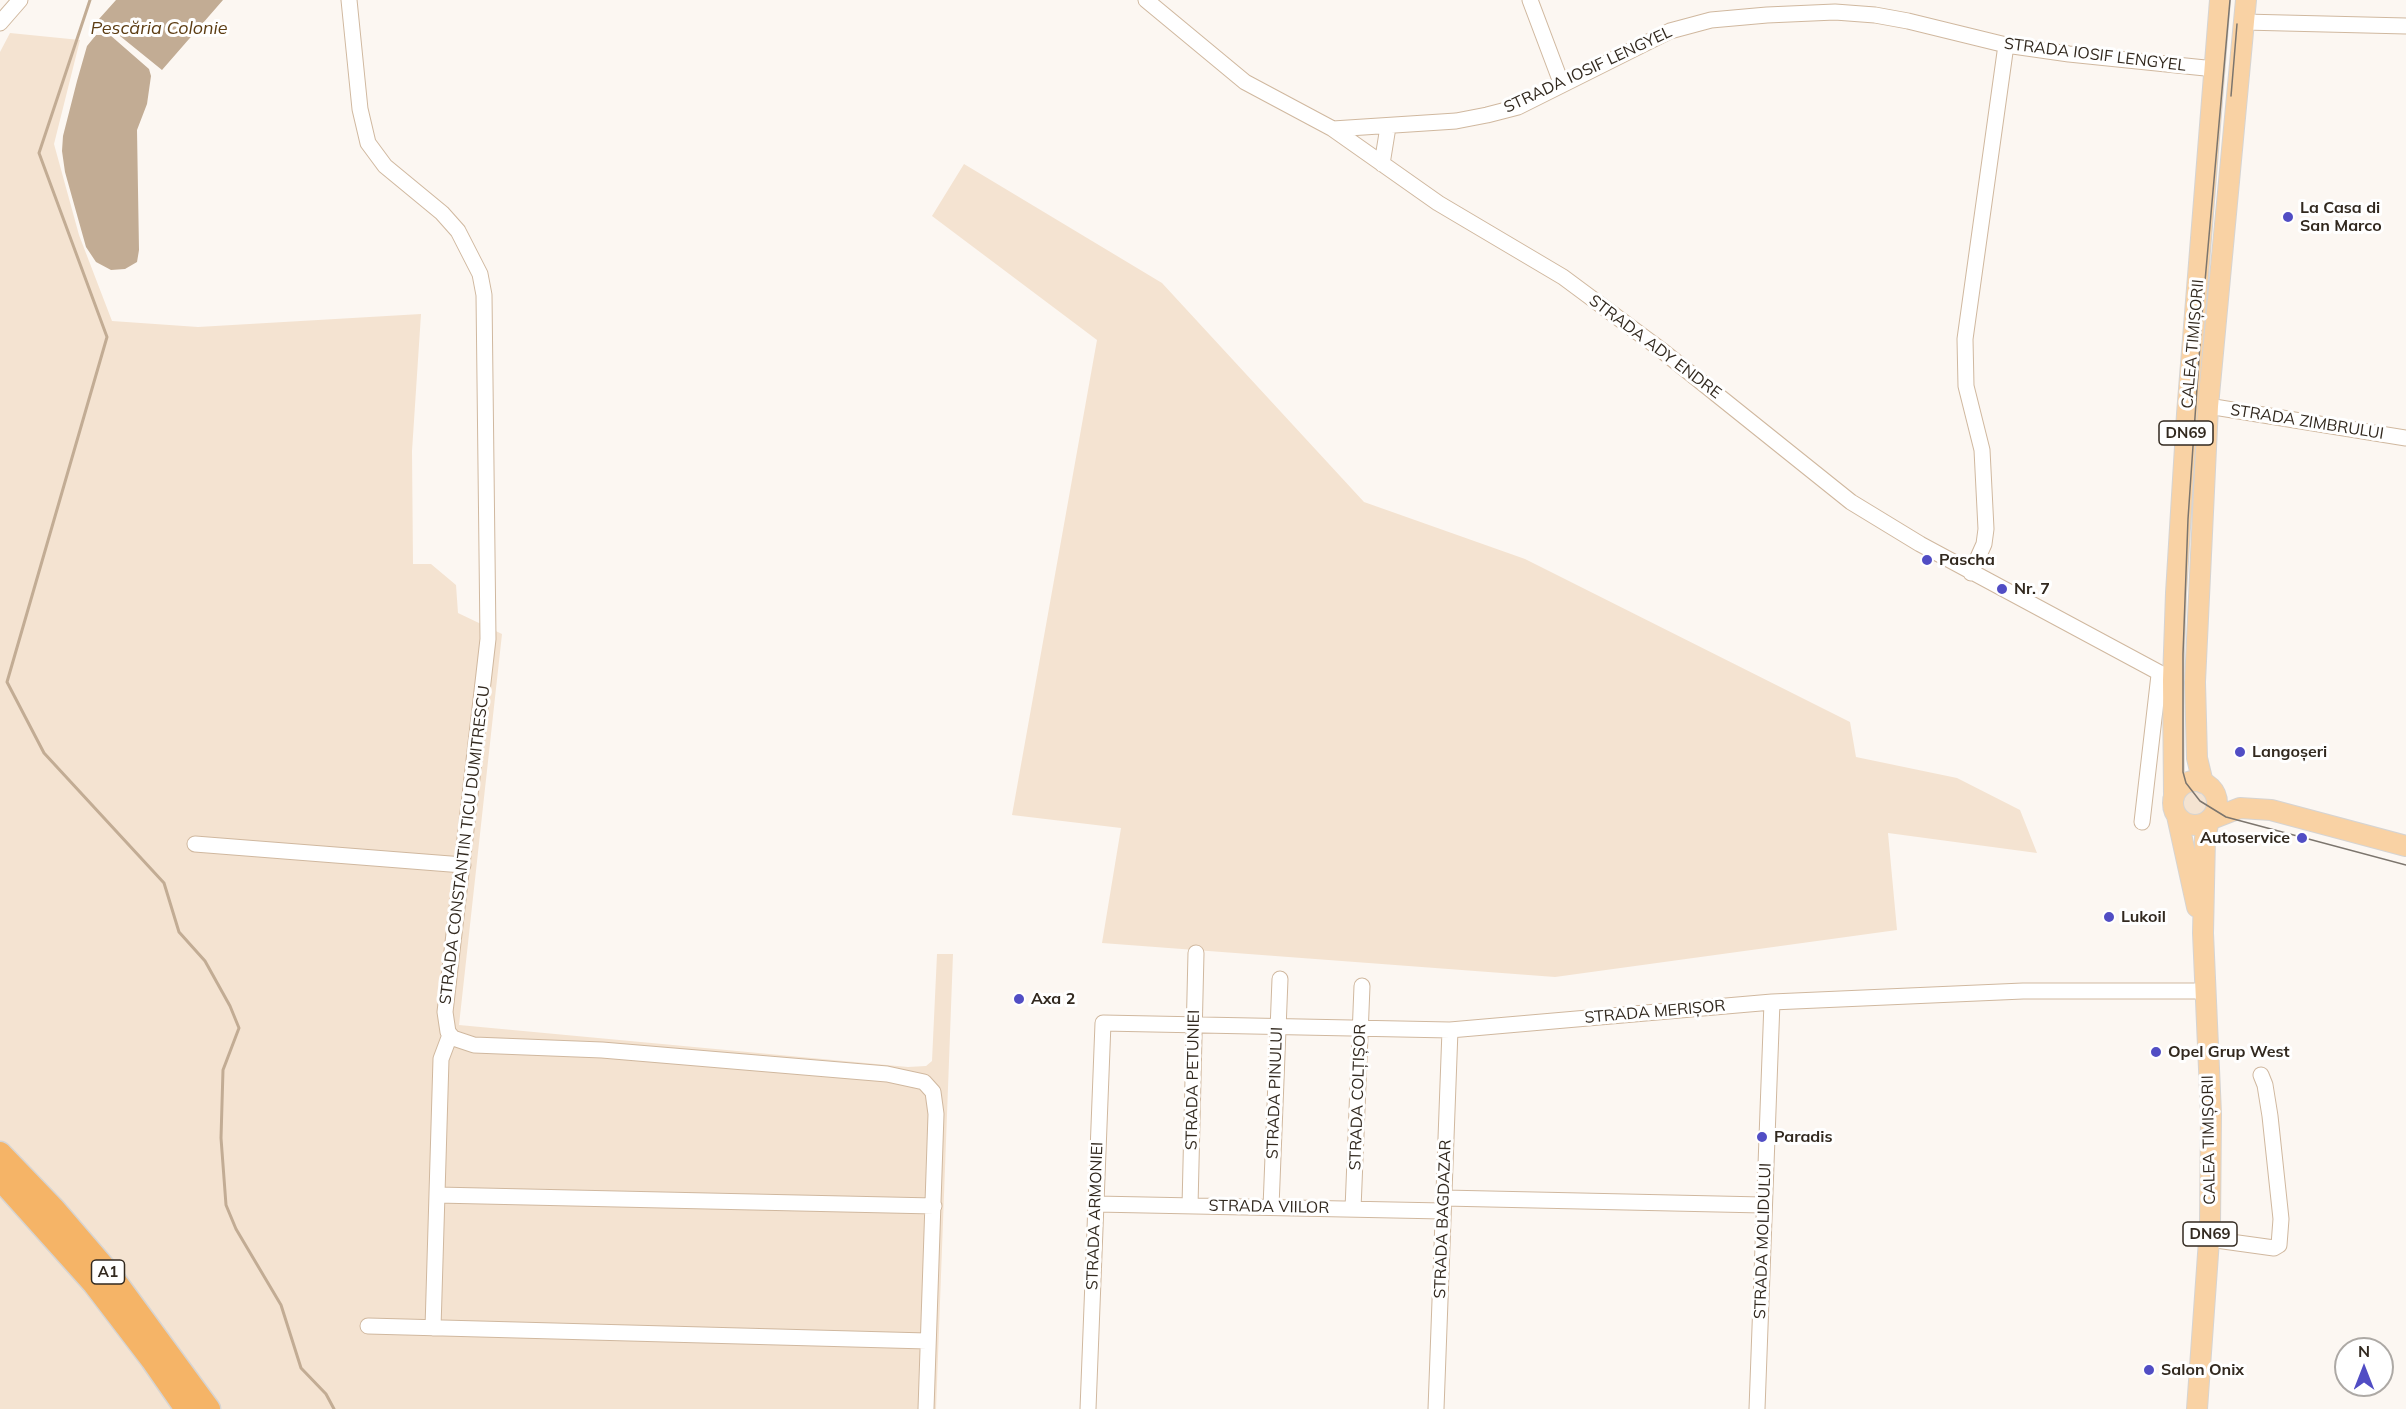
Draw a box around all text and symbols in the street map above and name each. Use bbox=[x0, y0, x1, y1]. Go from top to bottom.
water label: Pescăria Colonie bbox=[90, 18, 228, 40]
street label: STRADA IOSIF LENGYEL bbox=[1501, 23, 1675, 117]
street label: STRADA IOSIF LENGYEL bbox=[2003, 34, 2187, 76]
place label: La Casa di San Marco bbox=[2300, 198, 2382, 236]
marker: La Casa di San Marco bbox=[2281, 210, 2295, 224]
street label: CALEA TIMIȘORII bbox=[2178, 279, 2208, 409]
street label: STRADA ADY ENDRE bbox=[1585, 291, 1725, 403]
street label: STRADA ZIMBRULUI bbox=[2229, 400, 2385, 444]
road number: DN69 bbox=[2159, 421, 2213, 445]
place label: Pascha bbox=[1939, 550, 1995, 570]
marker: Pascha bbox=[1920, 553, 1934, 567]
place label: Nr. 7 bbox=[2014, 579, 2050, 599]
marker: Nr. 7 bbox=[1995, 582, 2009, 596]
street label: STRADA CONSTANTIN TICU DUMITRESCU bbox=[436, 684, 494, 1006]
place label: Langoșeri bbox=[2252, 742, 2327, 762]
marker: Langoșeri bbox=[2233, 745, 2247, 759]
place label: Autoservice bbox=[2200, 828, 2290, 848]
marker: Autoservice bbox=[2295, 831, 2309, 845]
place label: Lukoil bbox=[2121, 907, 2166, 927]
marker: Lukoil bbox=[2102, 910, 2116, 924]
place label: Axa 2 bbox=[1031, 989, 1075, 1009]
marker: Axa 2 bbox=[1012, 992, 1026, 1006]
street label: STRADA MERIȘOR bbox=[1584, 996, 1726, 1028]
street label: STRADA PETUNIEI bbox=[1182, 1010, 1204, 1150]
street label: STRADA COLȚIȘOR bbox=[1346, 1023, 1370, 1171]
street label: STRADA PINULUI bbox=[1263, 1027, 1287, 1159]
place label: Opel Grup West bbox=[2168, 1042, 2290, 1062]
marker: Opel Grup West bbox=[2149, 1045, 2163, 1059]
street label: CALEA TIMIȘORII bbox=[2198, 1075, 2220, 1205]
place label: Paradis bbox=[1774, 1127, 1832, 1147]
marker: Paradis bbox=[1755, 1130, 1769, 1144]
street label: STRADA BAGDAZAR bbox=[1431, 1139, 1455, 1299]
street label: STRADA ARMONIEI bbox=[1083, 1142, 1107, 1290]
street label: STRADA MOLIDULUI bbox=[1751, 1162, 1775, 1320]
street label: STRADA VIILOR bbox=[1208, 1196, 1330, 1218]
road number: DN69 bbox=[2183, 1222, 2237, 1246]
road number: A1 bbox=[92, 1260, 124, 1284]
north arrow bbox=[2334, 1337, 2394, 1397]
text: N bbox=[2358, 1341, 2370, 1361]
place label: Salon Onix bbox=[2161, 1360, 2244, 1380]
marker: Salon Onix bbox=[2142, 1363, 2156, 1377]

